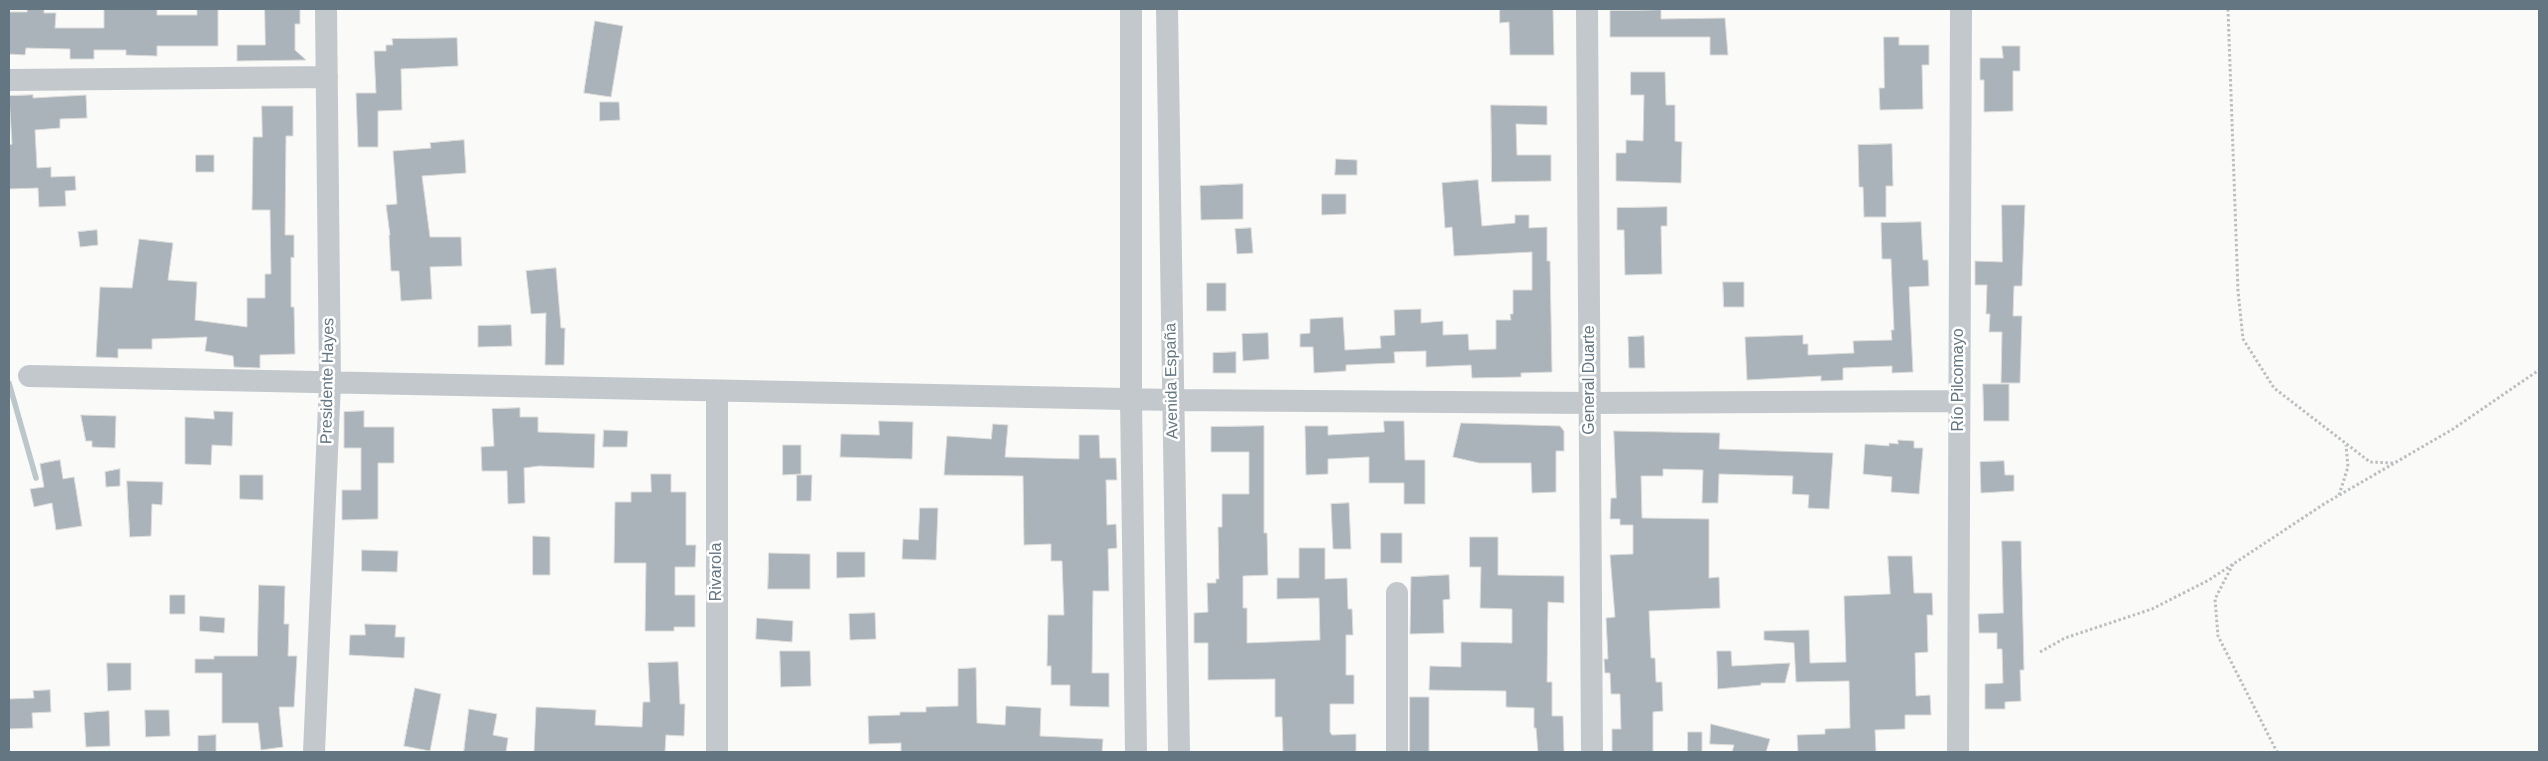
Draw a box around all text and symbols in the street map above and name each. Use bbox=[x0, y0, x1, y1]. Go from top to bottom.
street label: Presidente Hayes bbox=[317, 318, 339, 444]
street label: Avenida España bbox=[1161, 323, 1183, 439]
street label: General Duarte bbox=[1580, 325, 1600, 435]
street label: Río Pilcomayo bbox=[1949, 328, 1969, 432]
street label: Rivarola bbox=[707, 543, 727, 601]

